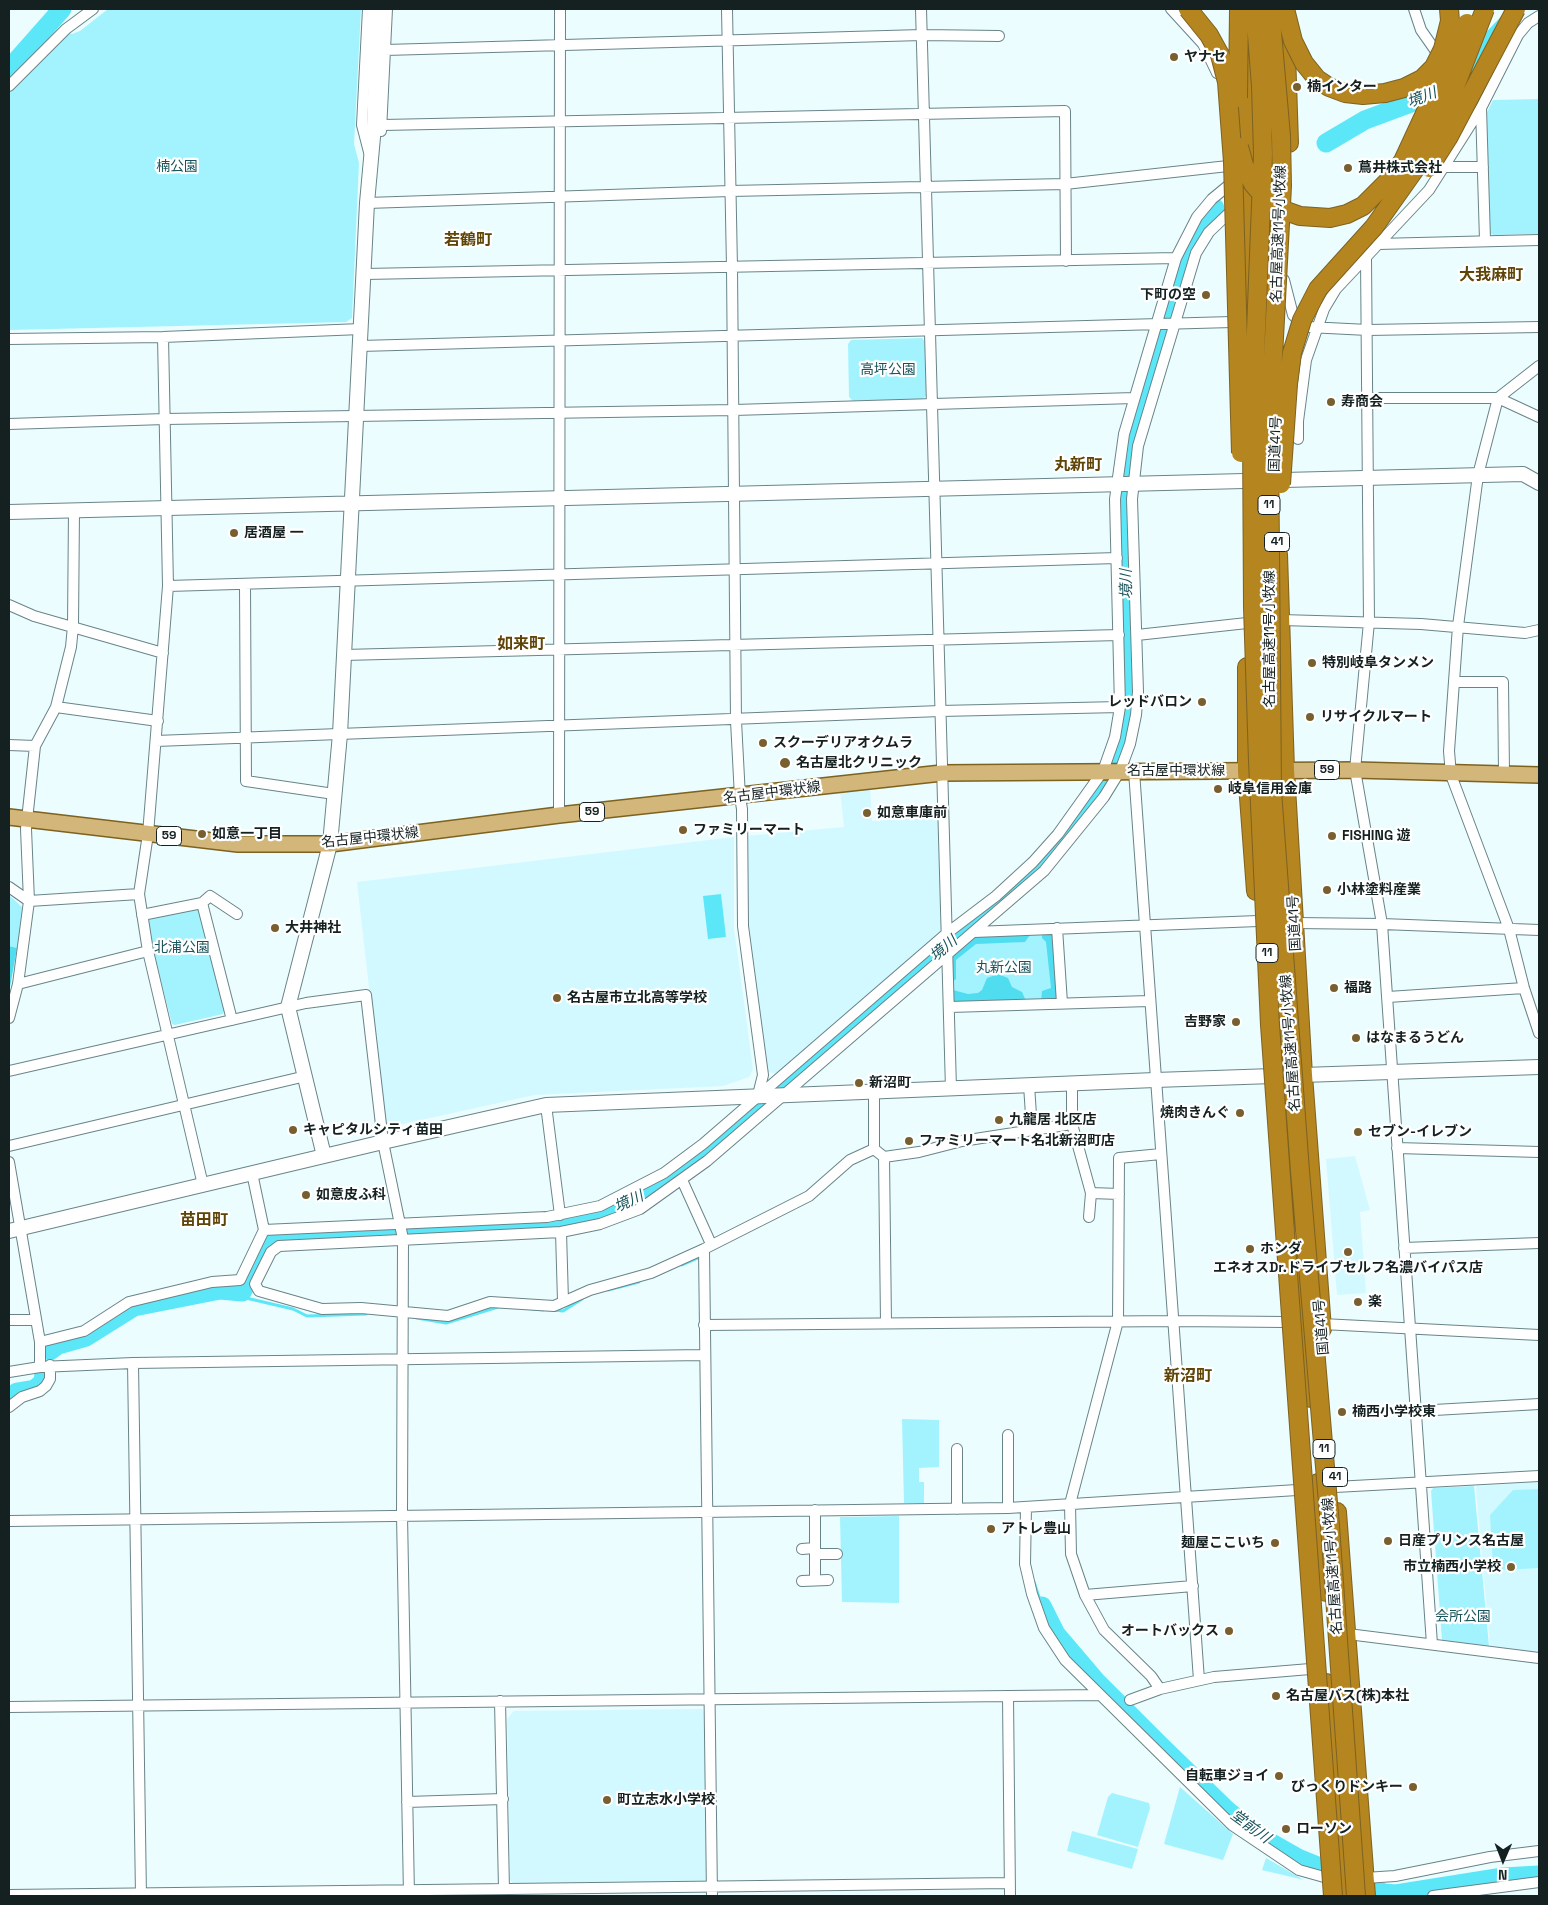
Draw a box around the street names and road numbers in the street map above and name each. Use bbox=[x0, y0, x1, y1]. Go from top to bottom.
street label: 名古屋高速11号小牧線 bbox=[1268, 165, 1290, 303]
street label: 国道41号 bbox=[1267, 416, 1285, 472]
road number: 11 bbox=[1258, 496, 1280, 514]
road number: 41 bbox=[1264, 532, 1290, 552]
street label: 名古屋高速11号小牧線 bbox=[1262, 570, 1278, 708]
road number: 59 bbox=[1314, 760, 1340, 780]
street label: 名古屋中環状線 bbox=[1127, 763, 1225, 779]
street label: 名古屋中環状線 bbox=[722, 779, 822, 807]
road number: 59 bbox=[580, 802, 604, 822]
street label: 名古屋中環状線 bbox=[320, 825, 420, 851]
road number: 59 bbox=[156, 826, 182, 846]
street label: 国道41号 bbox=[1285, 894, 1305, 952]
road number: 11 bbox=[1256, 944, 1278, 962]
street label: 名古屋高速11号小牧線 bbox=[1278, 974, 1304, 1112]
street label: 国道41号 bbox=[1311, 1298, 1333, 1356]
road number: 11 bbox=[1313, 1440, 1335, 1458]
road number: 41 bbox=[1322, 1468, 1348, 1486]
street label: 名古屋高速11号小牧線 bbox=[1320, 1497, 1346, 1635]

